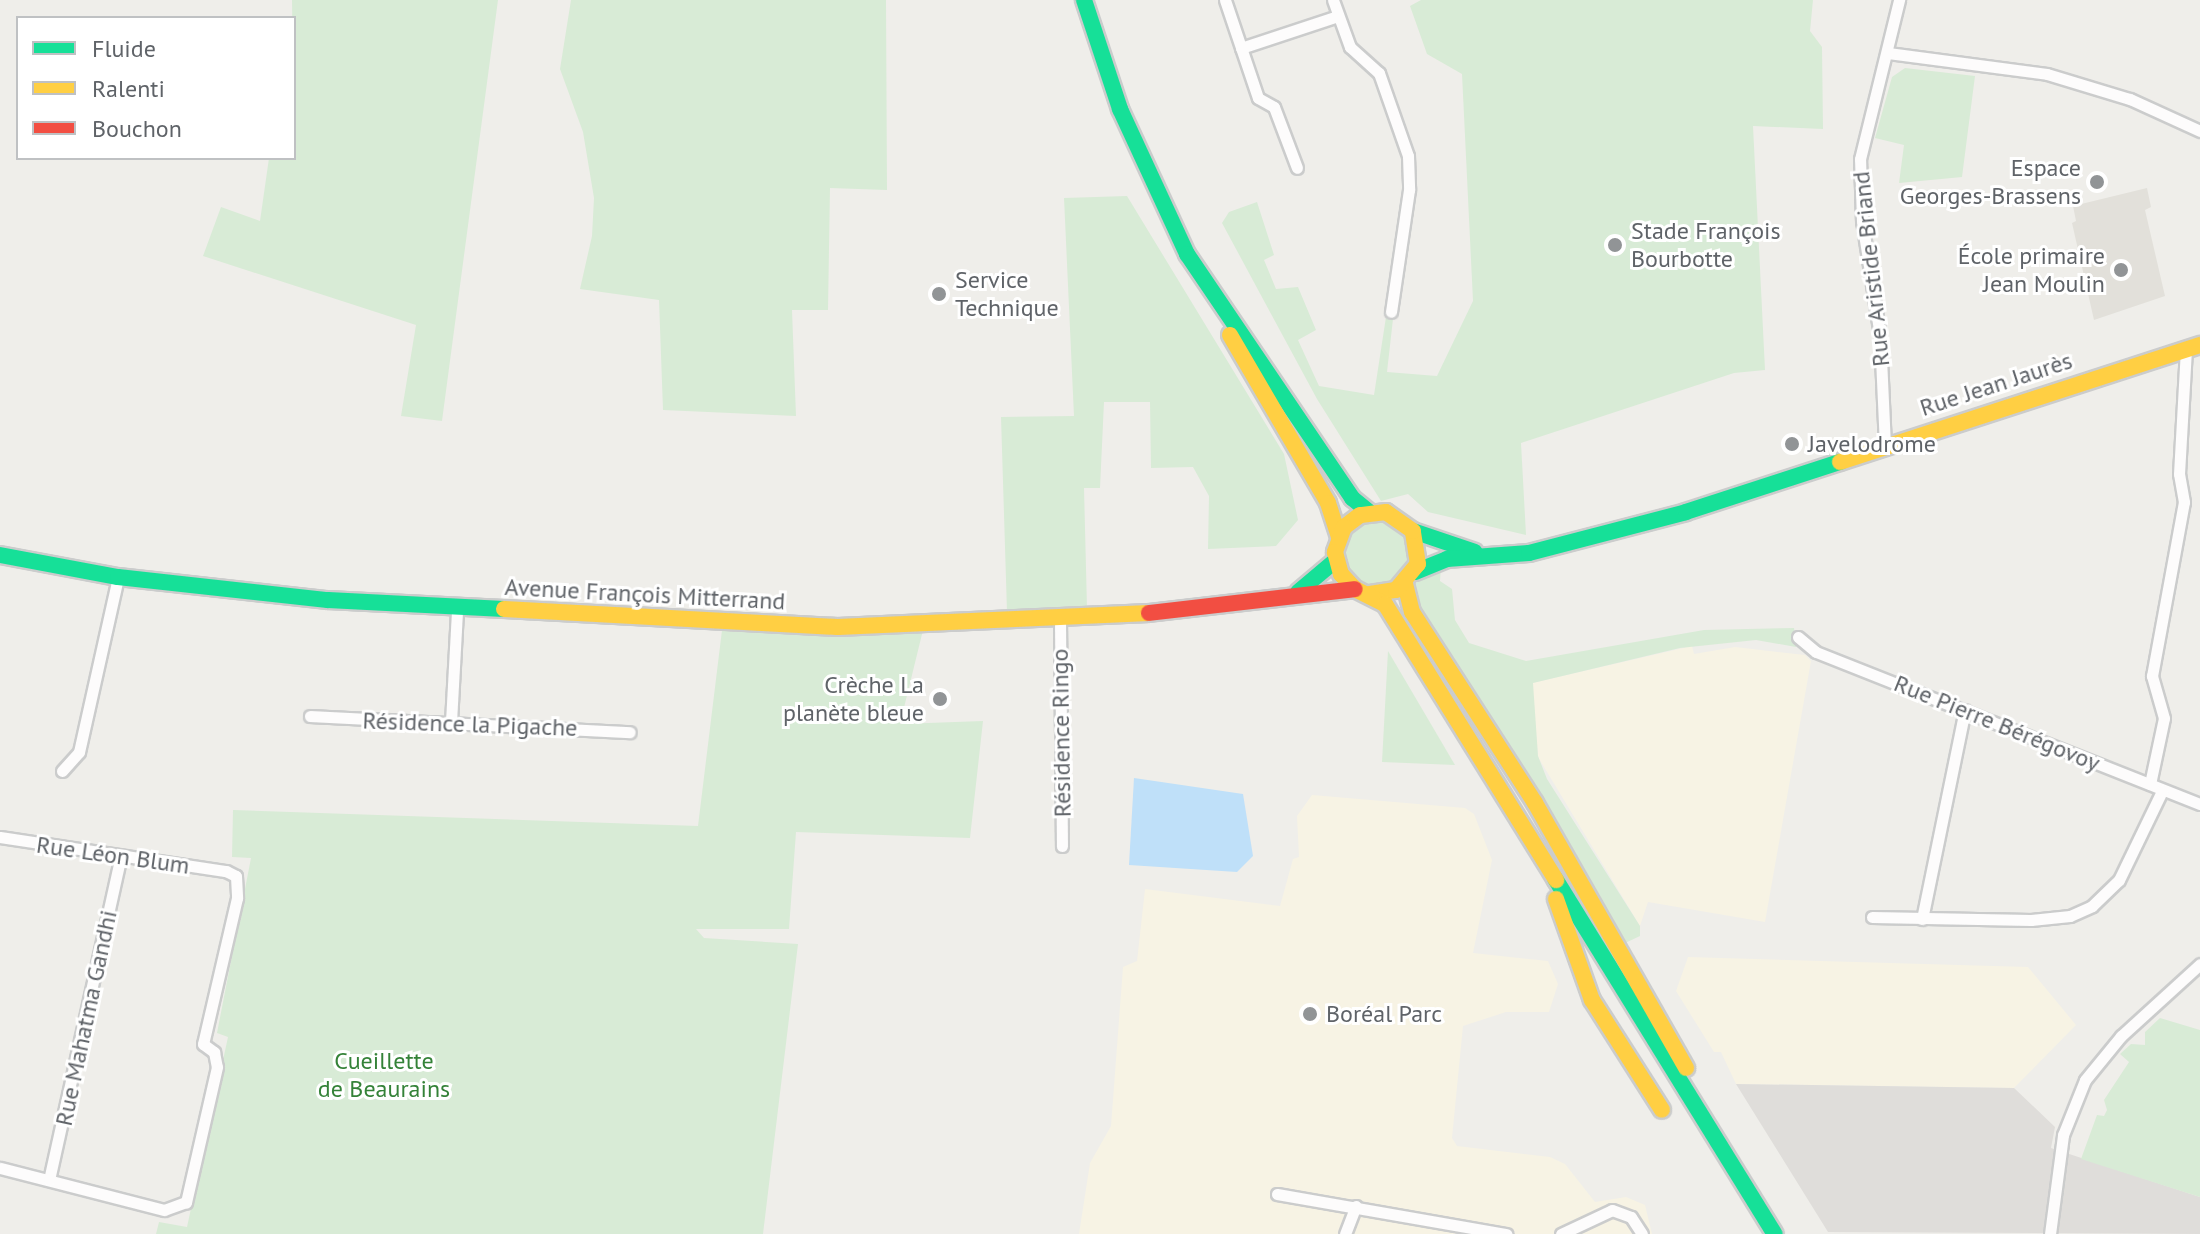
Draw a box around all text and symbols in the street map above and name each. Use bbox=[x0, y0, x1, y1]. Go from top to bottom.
legend bbox=[16, 16, 296, 160]
text: Fluide bbox=[92, 33, 156, 64]
text: Ralenti bbox=[92, 73, 165, 104]
text: Bouchon bbox=[92, 113, 182, 144]
place label: Espace Georges-Brassens bbox=[1900, 154, 2081, 210]
street label: Rue Aristide Briand bbox=[1846, 170, 1896, 368]
marker: Espace Georges-Brassens bbox=[2088, 173, 2106, 191]
place label: Stade François Bourbotte bbox=[1631, 217, 1781, 273]
marker: Stade François Bourbotte bbox=[1606, 236, 1624, 254]
place label: École primaire Jean Moulin bbox=[1958, 242, 2105, 298]
marker: École primaire Jean Moulin bbox=[2112, 261, 2130, 279]
place label: Service Technique bbox=[955, 266, 1059, 322]
marker: Service Technique bbox=[930, 285, 948, 303]
street label: Rue Jean Jaurès bbox=[1916, 346, 2076, 422]
place label: Javelodrome bbox=[1808, 430, 1936, 458]
marker: Javelodrome bbox=[1783, 435, 1801, 453]
street label: Avenue François Mitterrand bbox=[504, 572, 786, 616]
street label: Résidence Ringo bbox=[1045, 648, 1077, 818]
street label: Rue Pierre Bérégovoy bbox=[1890, 669, 2104, 777]
place label: Crèche La planète bleue bbox=[783, 671, 924, 727]
marker: Crèche La planète bleue bbox=[931, 690, 949, 708]
street label: Résidence la Pigache bbox=[362, 706, 578, 742]
street label: Rue Léon Blum bbox=[35, 830, 191, 880]
street label: Rue Mahatma Gandhi bbox=[49, 908, 123, 1128]
place label: Boréal Parc bbox=[1326, 1000, 1442, 1028]
marker: Boréal Parc bbox=[1301, 1005, 1319, 1023]
park label: Cueillette de Beaurains bbox=[318, 1047, 450, 1103]

